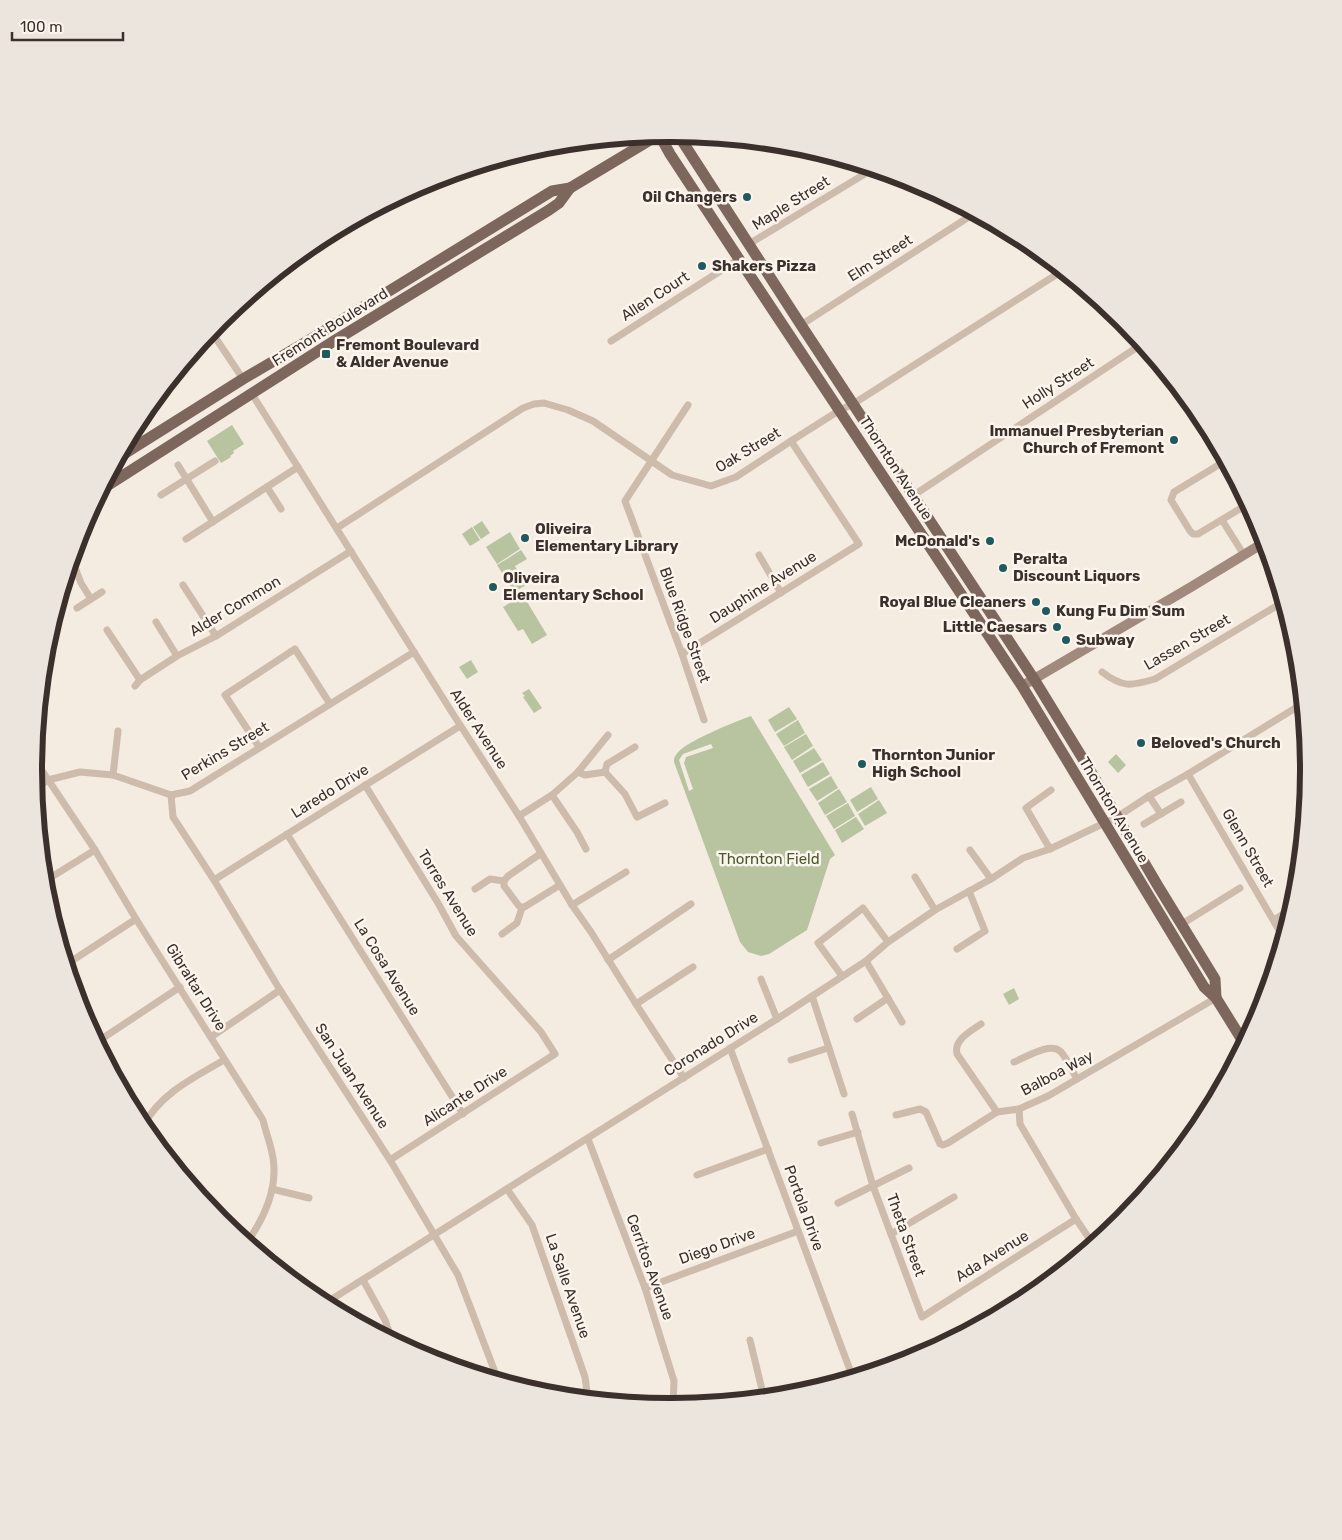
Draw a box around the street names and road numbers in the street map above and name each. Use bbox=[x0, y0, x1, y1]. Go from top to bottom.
street label: Maple Street bbox=[749, 172, 833, 234]
street label: Elm Street bbox=[844, 230, 916, 285]
street label: Allen Court bbox=[618, 267, 693, 325]
street label: Fremont Boulevard bbox=[269, 284, 391, 370]
street label: Holly Street bbox=[1019, 353, 1097, 413]
street label: Thornton Avenue bbox=[856, 413, 936, 523]
street label: Oak Street bbox=[712, 423, 784, 477]
street label: Dauphine Avenue bbox=[706, 547, 820, 627]
street label: Blue Ridge Street bbox=[656, 565, 714, 685]
street label: Alder Common bbox=[186, 572, 284, 640]
street label: Lassen Street bbox=[1141, 610, 1233, 674]
street label: Alder Avenue bbox=[446, 685, 512, 773]
street label: Perkins Street bbox=[178, 718, 272, 784]
street label: Thornton Avenue bbox=[1075, 754, 1153, 866]
street label: Laredo Drive bbox=[288, 760, 372, 822]
street label: Glenn Street bbox=[1218, 806, 1278, 890]
street label: Torres Avenue bbox=[414, 846, 482, 940]
street label: La Cosa Avenue bbox=[350, 915, 424, 1019]
street label: Gibraltar Drive bbox=[162, 940, 230, 1034]
street label: Coronado Drive bbox=[661, 1008, 761, 1080]
street label: San Juan Avenue bbox=[311, 1020, 393, 1132]
street label: Balboa Way bbox=[1018, 1046, 1096, 1100]
street label: Alicante Drive bbox=[419, 1062, 511, 1130]
street label: Portola Drive bbox=[780, 1163, 828, 1253]
street label: Theta Street bbox=[883, 1191, 929, 1279]
street label: Cerritos Avenue bbox=[622, 1212, 678, 1322]
street label: Diego Drive bbox=[676, 1224, 758, 1268]
street label: Ada Avenue bbox=[952, 1226, 1032, 1286]
street label: La Salle Avenue bbox=[542, 1231, 594, 1341]

